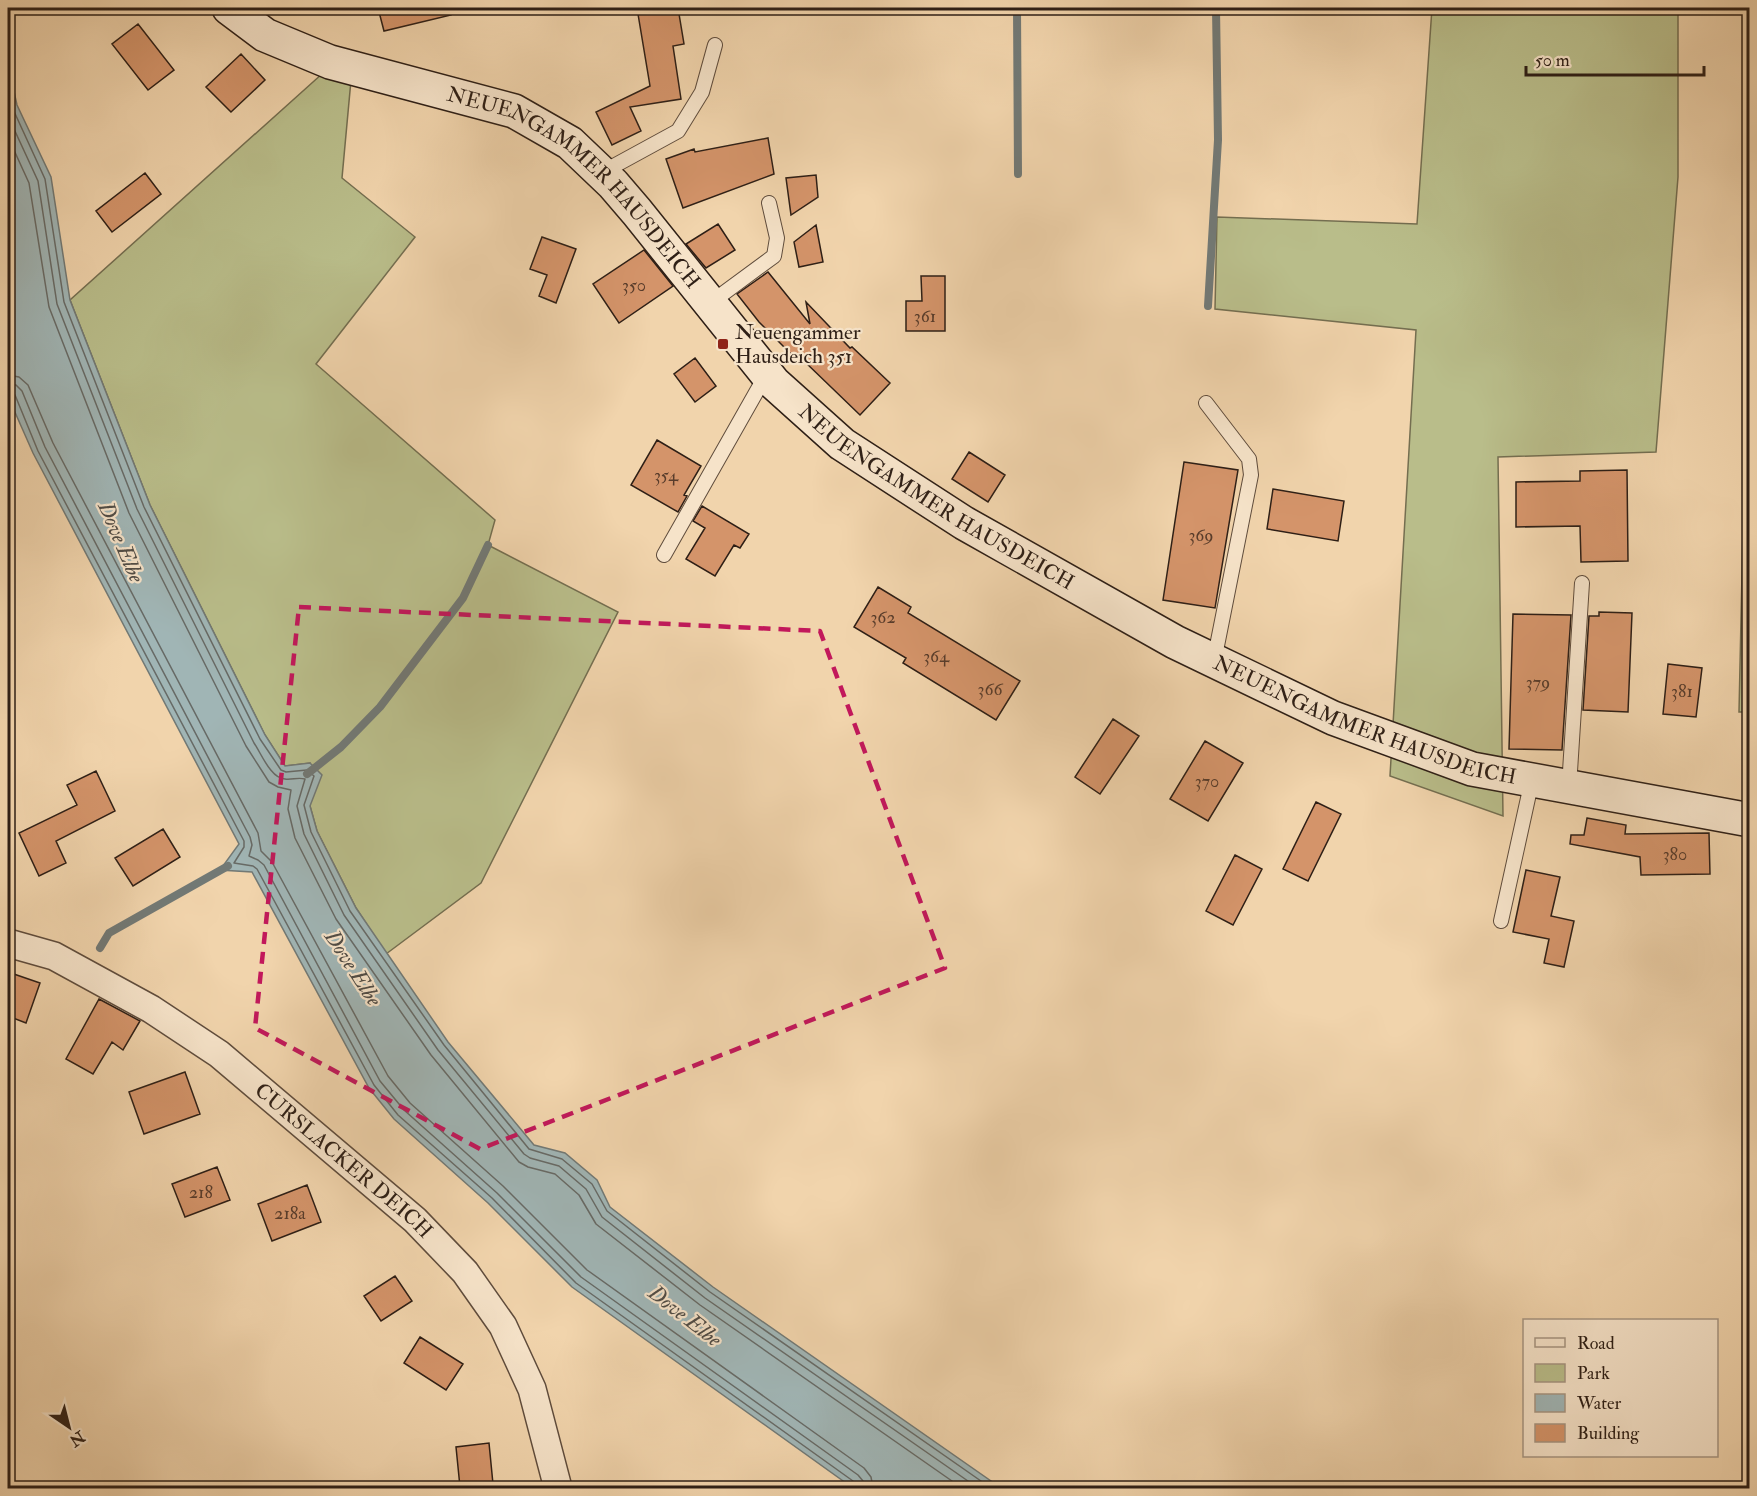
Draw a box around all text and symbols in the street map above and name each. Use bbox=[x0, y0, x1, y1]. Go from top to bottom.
scale bar bbox=[1526, 39, 1704, 77]
text: 50 m bbox=[1535, 49, 1570, 72]
street label: NEUENGAMMER HAUSDEICH bbox=[444, 80, 706, 294]
house number: 350 bbox=[622, 274, 646, 297]
house number: 361 bbox=[914, 305, 936, 328]
place label: Neuengammer Hausdeich 351 bbox=[735, 319, 861, 370]
marker: Neuengammer Hausdeich 351 bbox=[716, 337, 730, 351]
street label: NEUENGAMMER HAUSDEICH bbox=[793, 398, 1079, 596]
house number: 354 bbox=[654, 464, 679, 487]
water label: Dove Elbe bbox=[91, 496, 151, 587]
house number: 369 bbox=[1188, 524, 1214, 547]
house number: 362 bbox=[870, 606, 896, 629]
house number: 364 bbox=[923, 645, 950, 668]
street label: NEUENGAMMER HAUSDEICH bbox=[1209, 649, 1519, 790]
house number: 379 bbox=[1526, 671, 1550, 694]
house number: 366 bbox=[977, 678, 1003, 701]
house number: 381 bbox=[1671, 680, 1693, 703]
house number: 370 bbox=[1195, 770, 1219, 793]
house number: 380 bbox=[1663, 843, 1687, 866]
water label: Dove Elbe bbox=[317, 924, 388, 1012]
street label: CURSLACKER DEICH bbox=[249, 1077, 439, 1244]
house number: 218 bbox=[189, 1181, 213, 1204]
house number: 218a bbox=[274, 1202, 306, 1225]
water label: Dove Elbe bbox=[642, 1278, 728, 1354]
legend bbox=[1523, 1319, 1718, 1457]
text: Road bbox=[1577, 1332, 1615, 1355]
text: Park bbox=[1577, 1362, 1610, 1385]
text: Water bbox=[1576, 1392, 1621, 1415]
north arrow bbox=[39, 1397, 99, 1457]
text: Building bbox=[1577, 1422, 1640, 1445]
text: N bbox=[65, 1426, 89, 1451]

